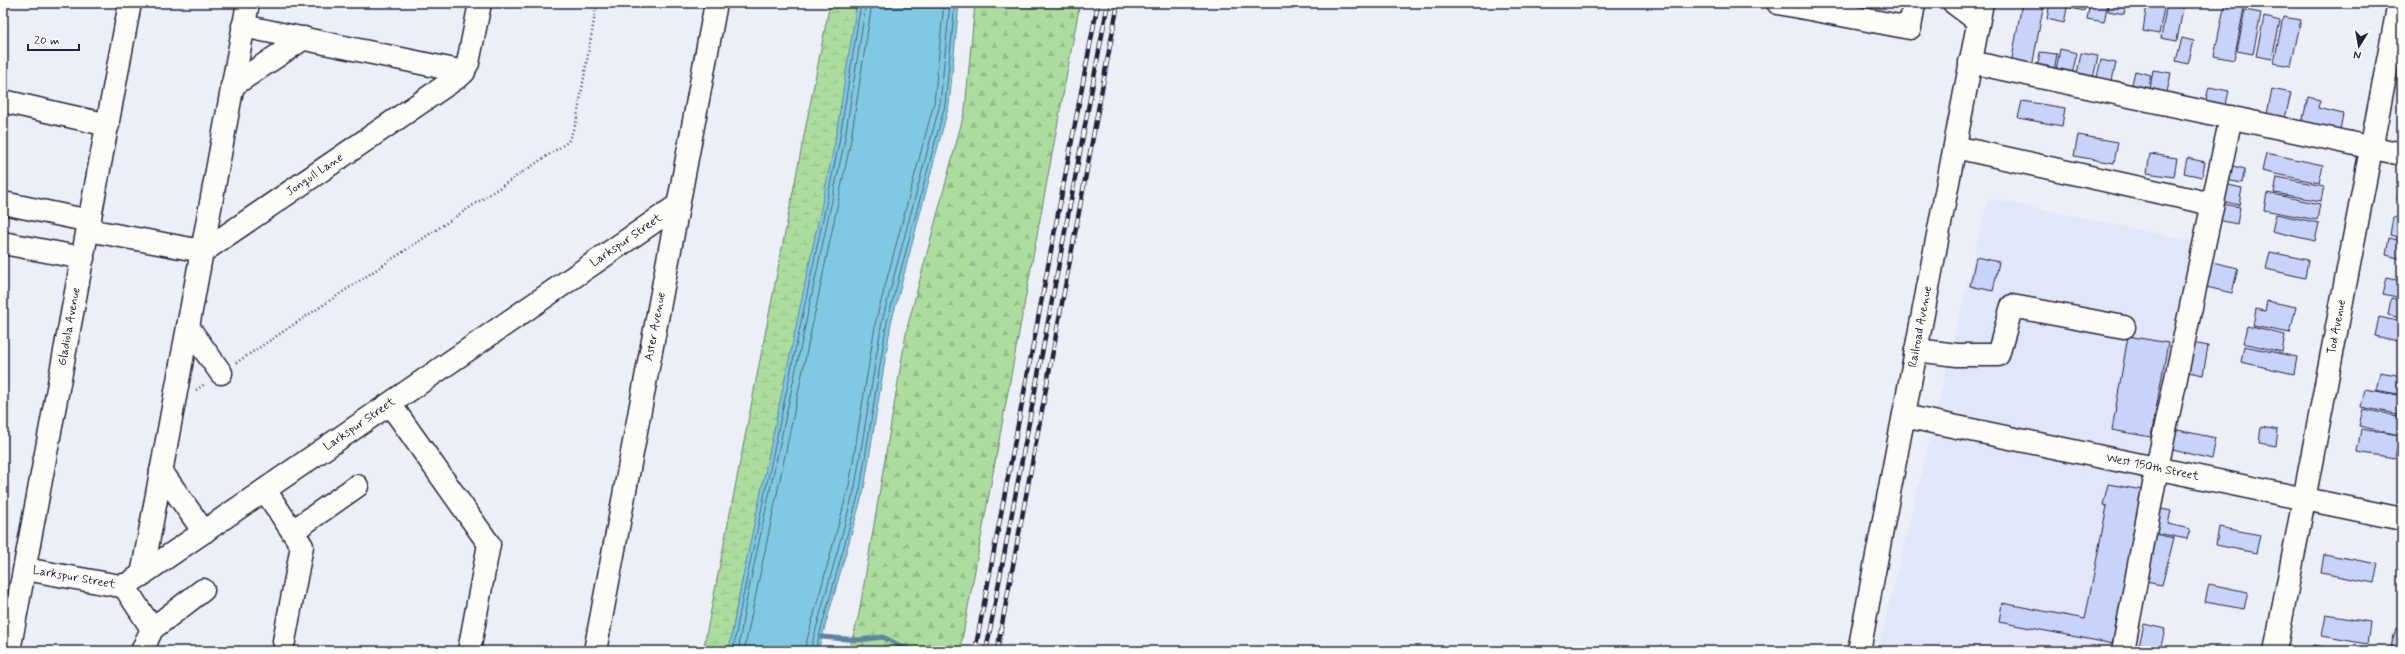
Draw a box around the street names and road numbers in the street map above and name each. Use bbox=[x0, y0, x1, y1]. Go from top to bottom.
street label: Jonquil Lane bbox=[283, 150, 347, 200]
street label: Larkspur Street bbox=[587, 210, 666, 271]
street label: Railroad Avenue bbox=[1905, 285, 1936, 369]
street label: Gladiola Avenue bbox=[54, 286, 85, 367]
street label: Aster Avenue bbox=[641, 291, 670, 362]
street label: Tod Avenue bbox=[2324, 298, 2350, 356]
street label: Larkspur Street bbox=[320, 394, 399, 455]
street label: West 150th Street bbox=[2105, 450, 2201, 485]
street label: Larkspur Street bbox=[31, 563, 117, 593]

